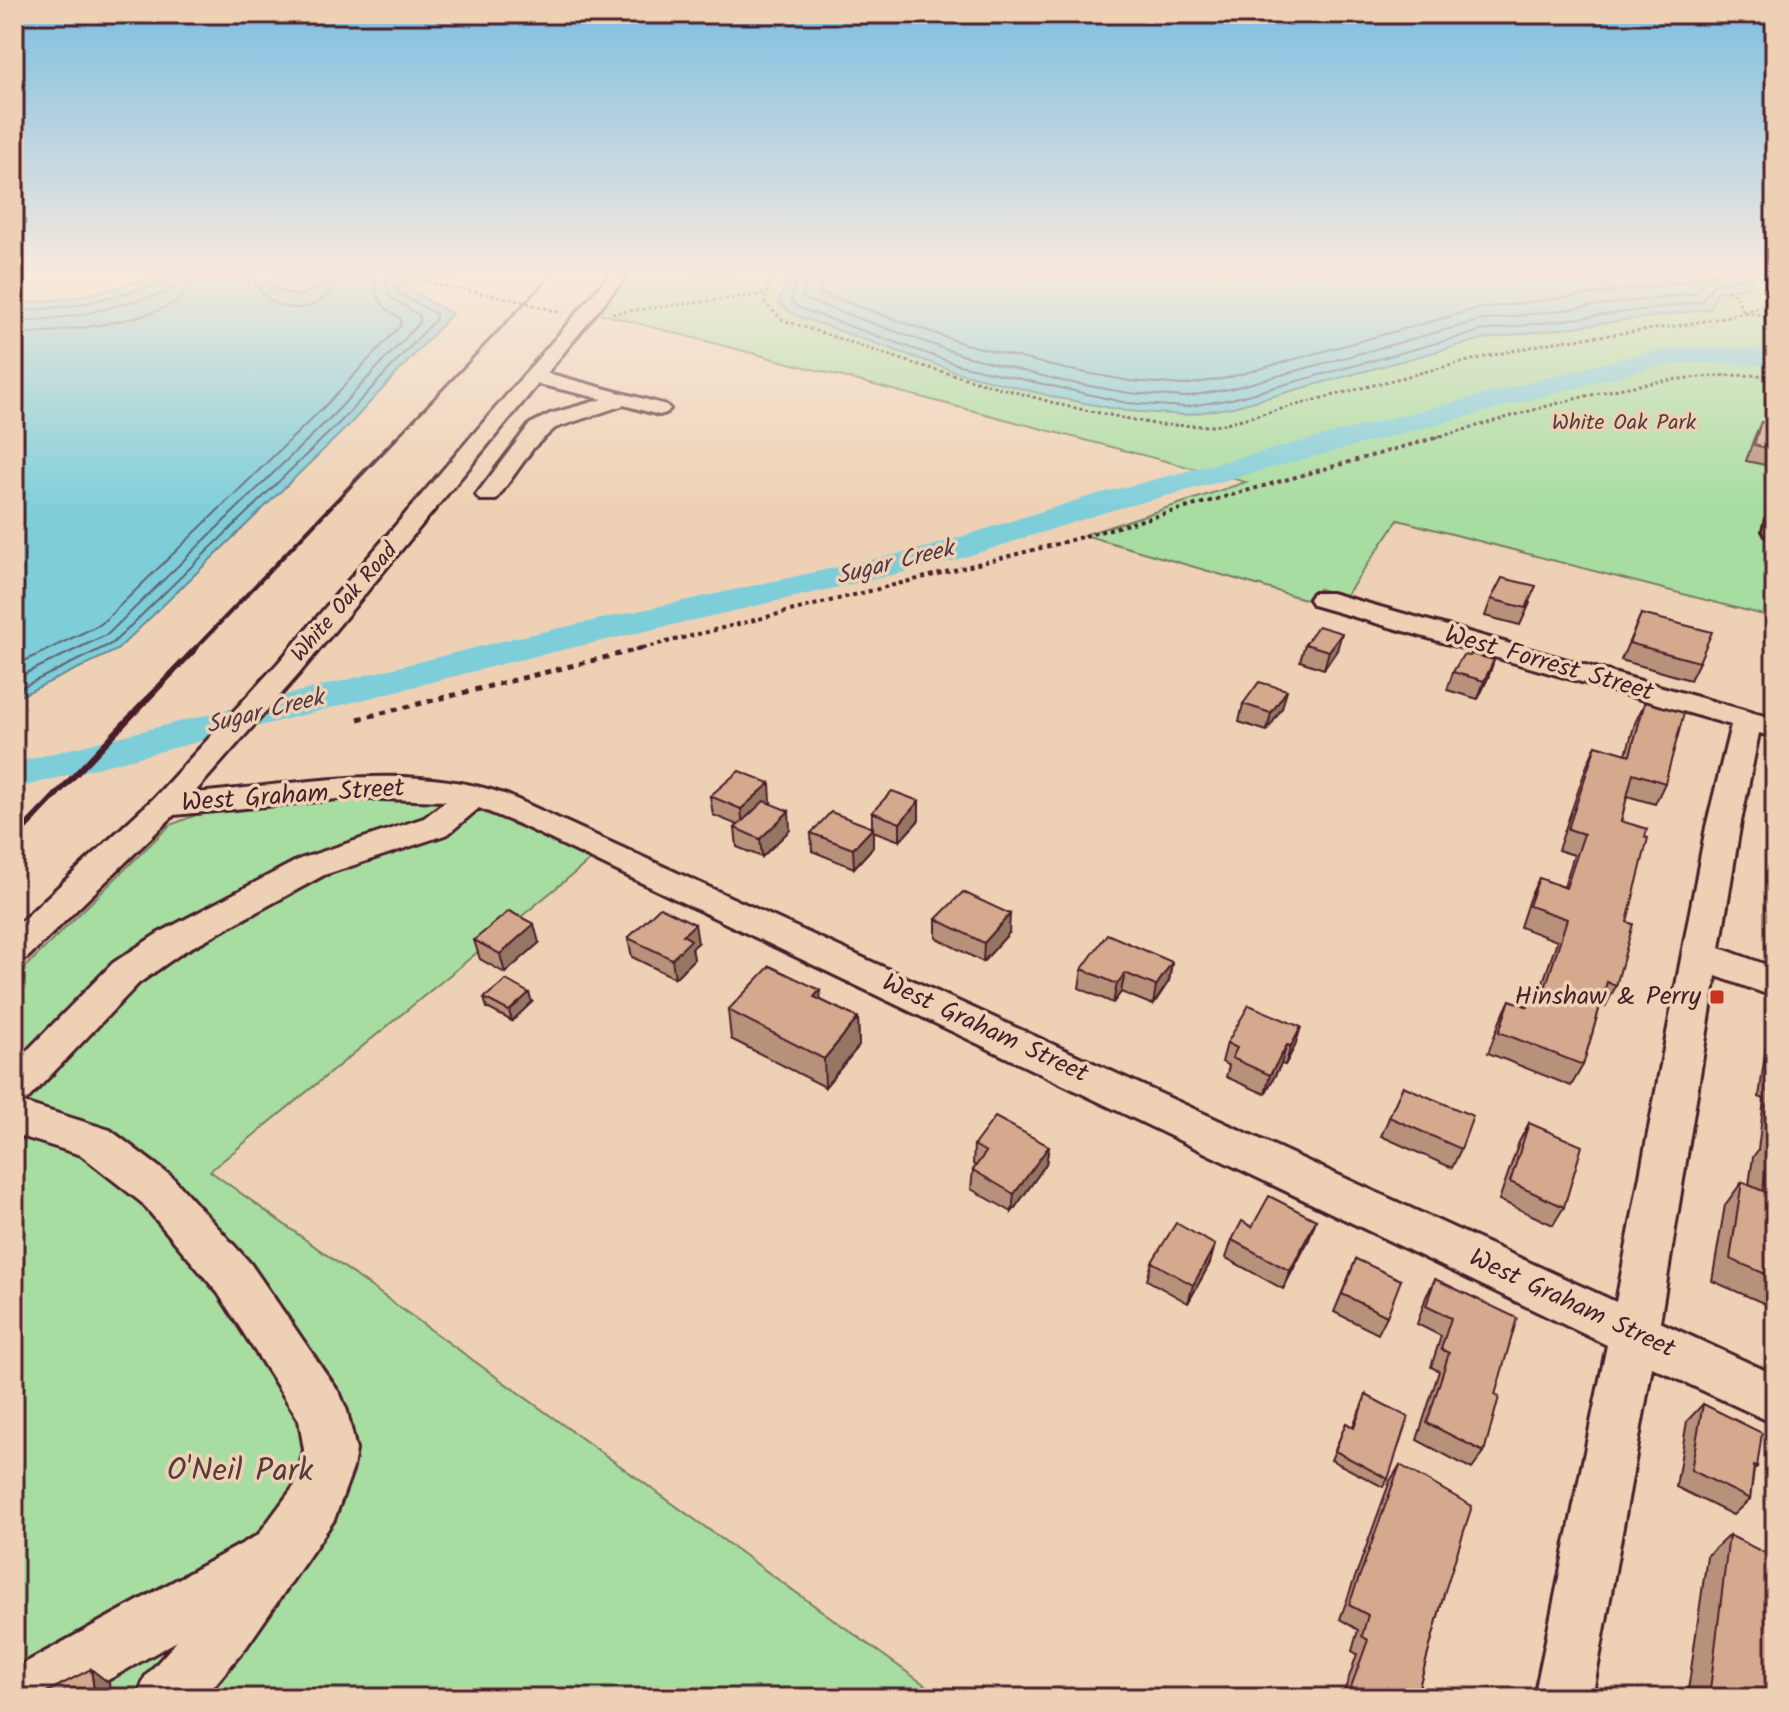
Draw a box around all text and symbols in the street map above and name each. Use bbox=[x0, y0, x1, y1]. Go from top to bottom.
park label: White Oak Park bbox=[1552, 406, 1697, 441]
water label: Sugar Creek bbox=[832, 529, 961, 596]
street label: White Oak Road bbox=[283, 535, 408, 671]
street label: West Forrest Street bbox=[1440, 614, 1659, 714]
water label: Sugar Creek bbox=[202, 678, 331, 745]
street label: West Graham Street bbox=[180, 767, 407, 825]
street label: West Graham Street bbox=[875, 963, 1096, 1096]
place label: Hinshaw & Perry bbox=[1514, 976, 1702, 1018]
marker: Hinshaw & Perry bbox=[1708, 988, 1726, 1006]
street label: West Graham Street bbox=[1462, 1238, 1683, 1371]
park label: O'Neil Park bbox=[167, 1446, 314, 1497]

